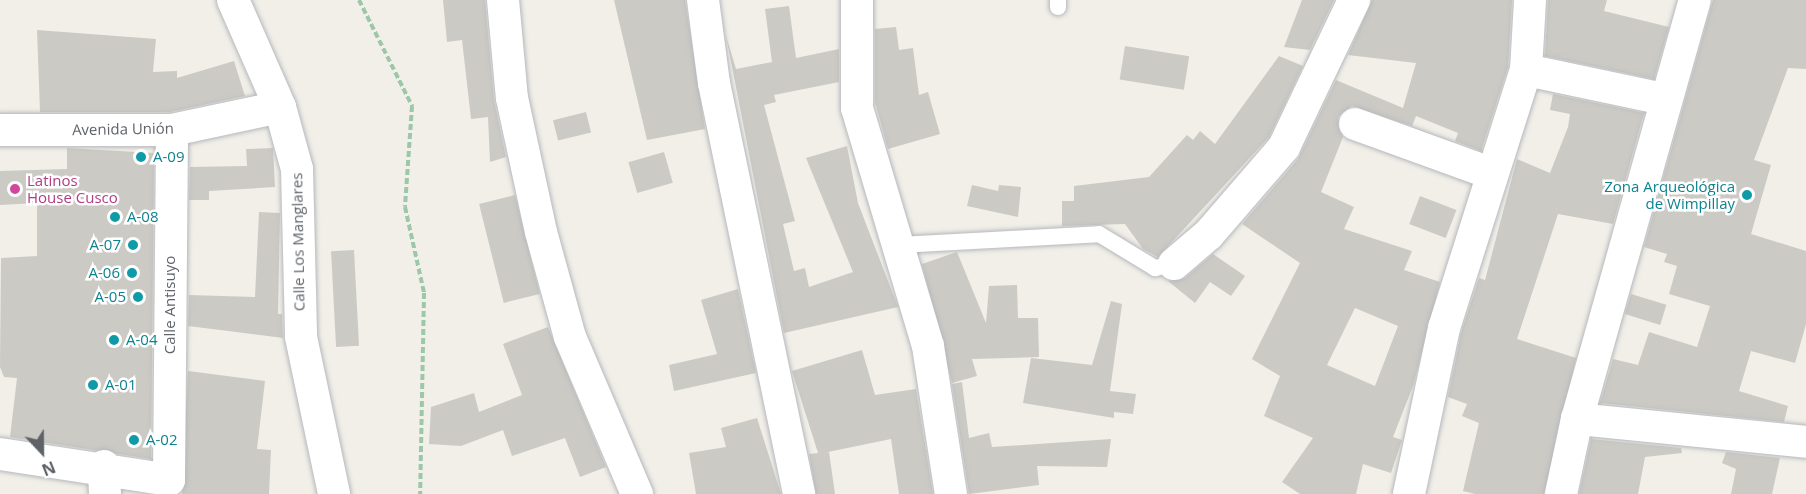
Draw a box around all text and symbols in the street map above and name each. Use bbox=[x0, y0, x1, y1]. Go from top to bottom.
street label: Avenida Unión bbox=[72, 119, 174, 139]
place label: A-09 bbox=[153, 148, 184, 166]
marker: A-09 bbox=[134, 150, 148, 164]
place label: Latinos House Cusco bbox=[27, 171, 118, 206]
street label: Calle Los Manglares bbox=[288, 173, 308, 311]
place label: Zona Arqueológica de Wimpillay bbox=[1604, 177, 1735, 212]
marker: Latinos House Cusco bbox=[8, 182, 22, 196]
marker: Zona Arqueológica de Wimpillay bbox=[1740, 188, 1754, 202]
place label: A-08 bbox=[127, 208, 158, 226]
marker: A-08 bbox=[108, 210, 122, 224]
place label: A-07 bbox=[90, 236, 121, 254]
marker: A-07 bbox=[126, 238, 140, 252]
street label: Calle Antisuyo bbox=[161, 256, 179, 354]
place label: A-06 bbox=[89, 264, 120, 282]
marker: A-06 bbox=[125, 266, 139, 280]
place label: A-05 bbox=[95, 288, 126, 306]
marker: A-05 bbox=[131, 290, 145, 304]
place label: A-04 bbox=[126, 331, 157, 349]
marker: A-04 bbox=[107, 333, 121, 347]
place label: A-01 bbox=[105, 376, 136, 394]
marker: A-01 bbox=[86, 378, 100, 392]
north arrow bbox=[12, 422, 72, 482]
place label: A-02 bbox=[146, 431, 177, 449]
marker: A-02 bbox=[127, 433, 141, 447]
text: N bbox=[39, 456, 59, 481]

